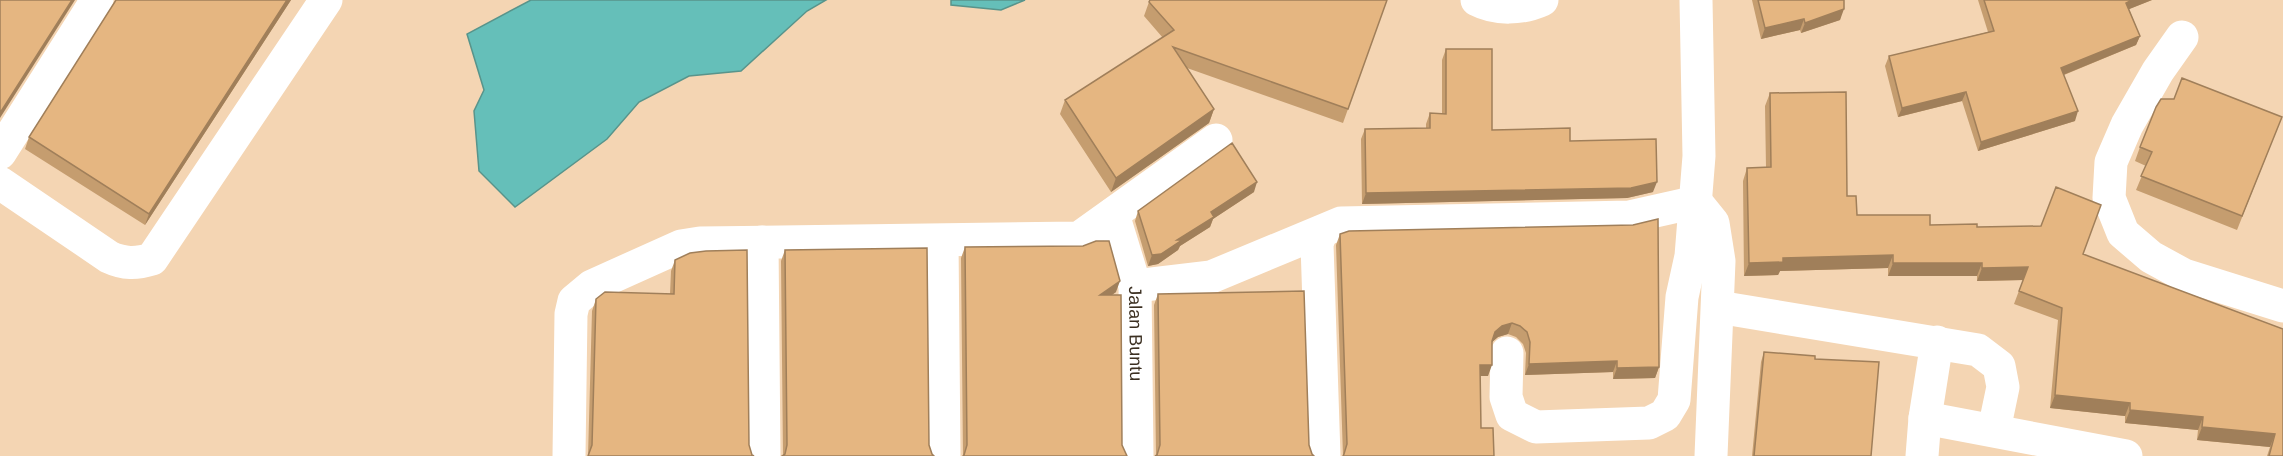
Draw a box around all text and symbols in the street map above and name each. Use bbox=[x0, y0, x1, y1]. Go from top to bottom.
street label: Jalan Buntu bbox=[1125, 286, 1146, 381]

